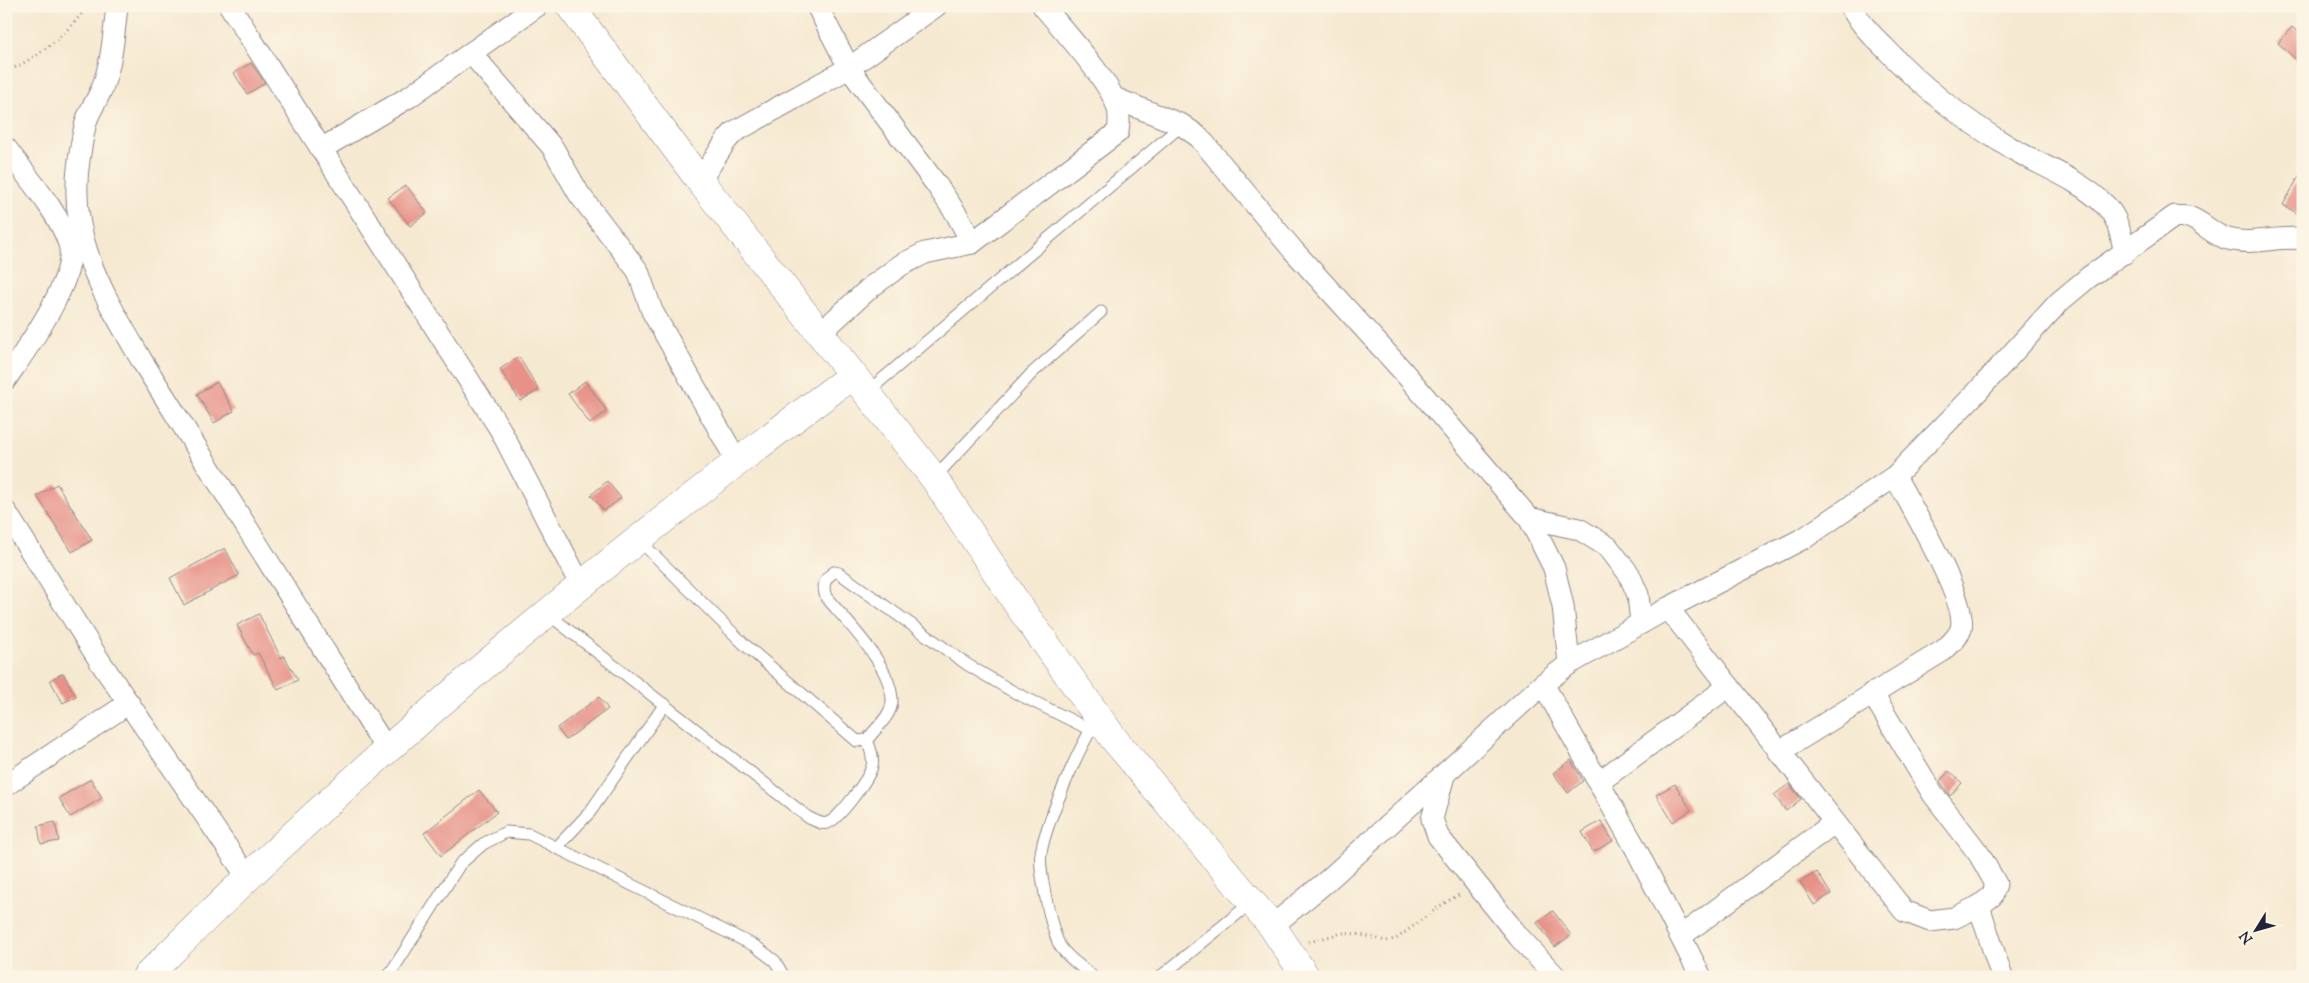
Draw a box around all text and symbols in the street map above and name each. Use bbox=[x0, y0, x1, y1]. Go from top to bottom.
north arrow bbox=[2232, 906, 2282, 956]
text: N bbox=[2236, 926, 2259, 947]

